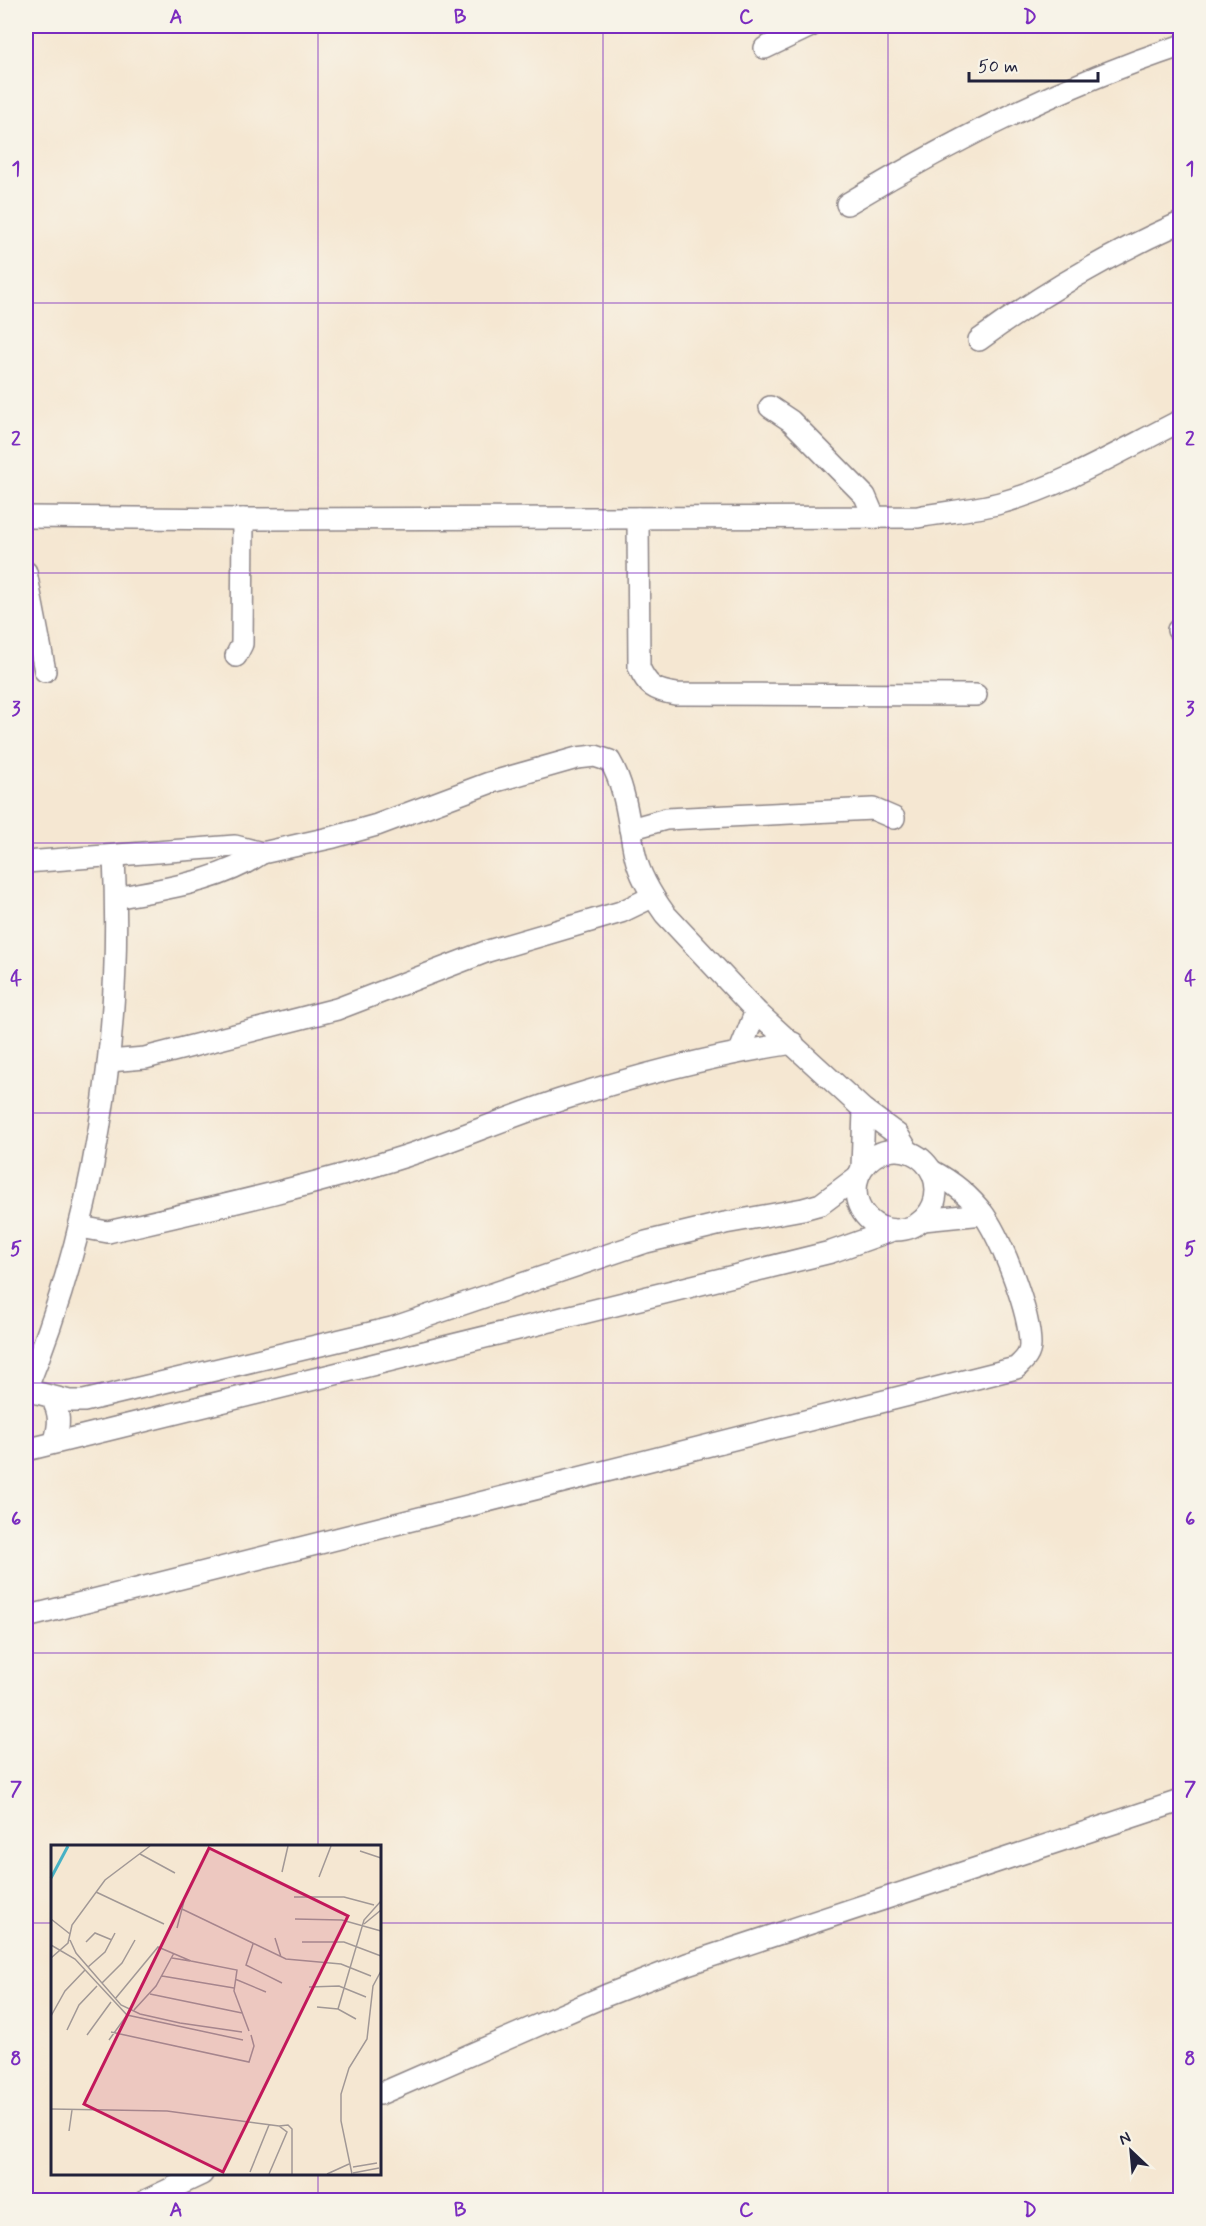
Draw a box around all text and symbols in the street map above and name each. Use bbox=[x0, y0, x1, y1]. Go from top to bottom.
text: A bbox=[169, 4, 183, 31]
text: B bbox=[454, 4, 467, 31]
text: C bbox=[739, 4, 754, 31]
text: D bbox=[1023, 4, 1037, 31]
scale bar bbox=[969, 45, 1098, 83]
text: 50 m bbox=[978, 55, 1018, 79]
text: 1 bbox=[12, 156, 20, 183]
text: 1 bbox=[1186, 156, 1194, 183]
text: 2 bbox=[11, 426, 21, 453]
text: 2 bbox=[1185, 426, 1195, 453]
text: 3 bbox=[11, 696, 21, 723]
text: 3 bbox=[1185, 696, 1195, 723]
text: 4 bbox=[10, 966, 22, 993]
text: 4 bbox=[1184, 966, 1196, 993]
text: 5 bbox=[10, 1236, 22, 1263]
text: 5 bbox=[1184, 1236, 1196, 1263]
text: 6 bbox=[11, 1506, 21, 1533]
text: 6 bbox=[1185, 1506, 1195, 1533]
text: 7 bbox=[10, 1776, 22, 1803]
text: 7 bbox=[1184, 1776, 1196, 1803]
inset map bbox=[51, 1845, 381, 2175]
text: 8 bbox=[10, 2046, 22, 2073]
text: 8 bbox=[1184, 2046, 1196, 2073]
north arrow bbox=[1101, 2121, 1161, 2181]
text: N bbox=[1116, 2127, 1134, 2151]
text: A bbox=[169, 2197, 183, 2224]
text: B bbox=[454, 2197, 467, 2224]
text: C bbox=[739, 2197, 754, 2224]
text: D bbox=[1023, 2197, 1037, 2224]

